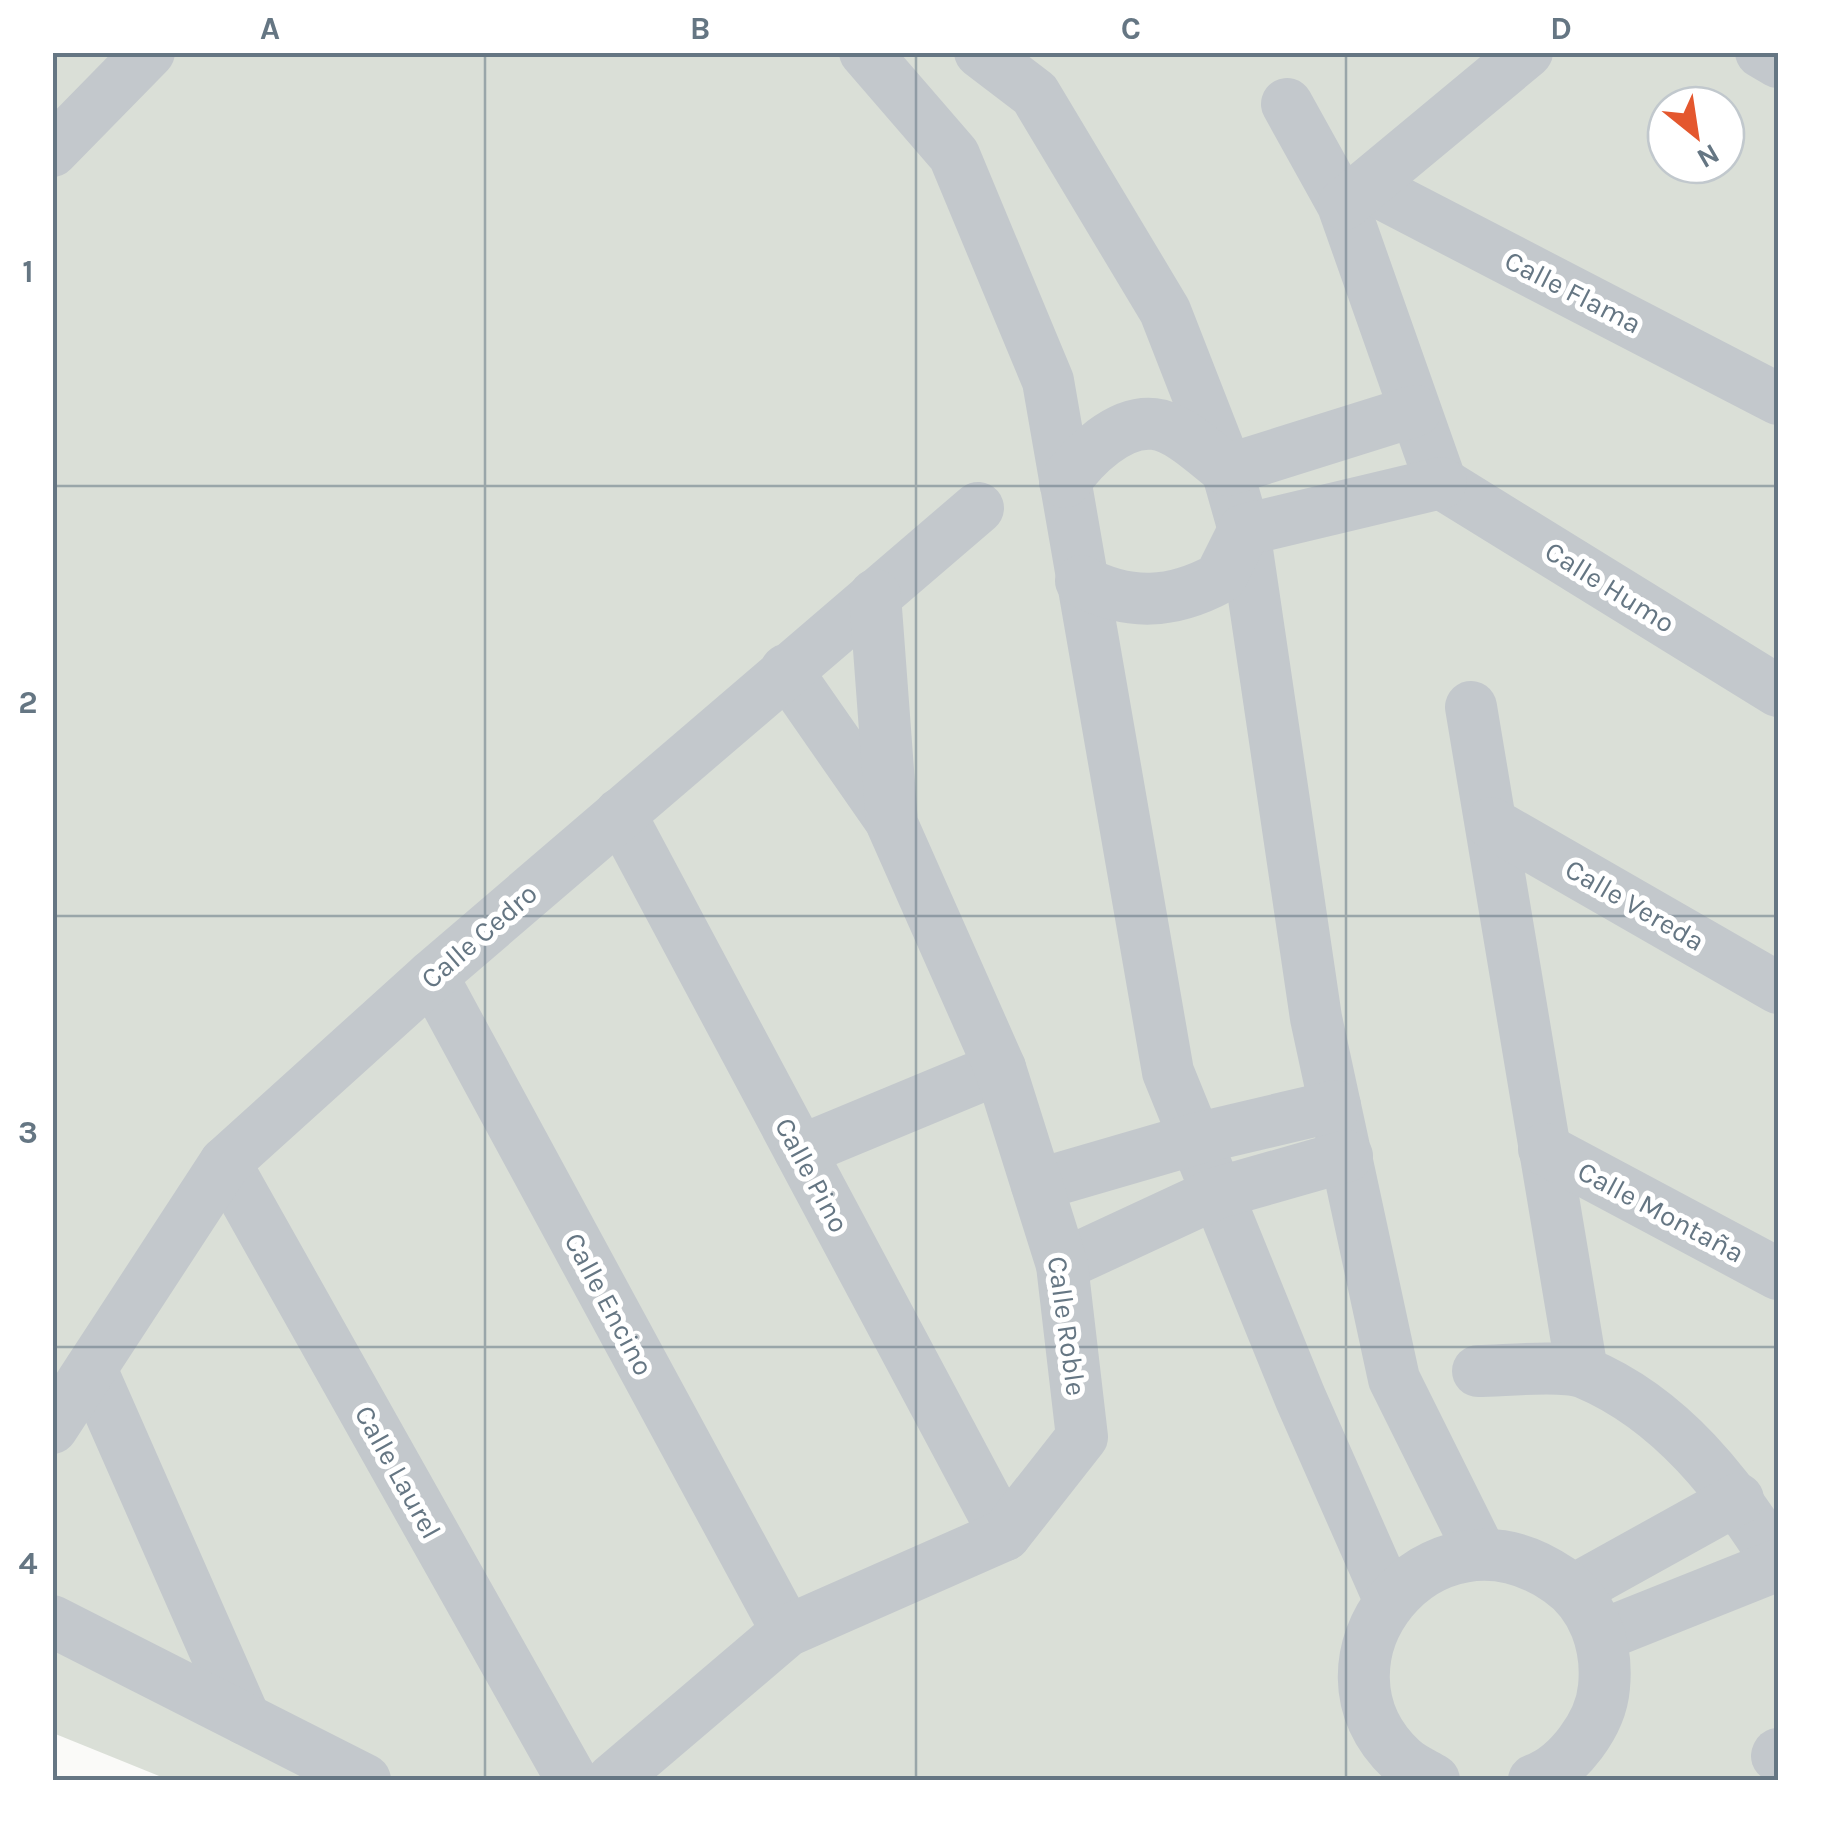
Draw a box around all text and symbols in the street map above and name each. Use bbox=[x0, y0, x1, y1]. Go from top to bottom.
text: A bbox=[260, 10, 280, 47]
text: B bbox=[690, 10, 710, 47]
text: C bbox=[1121, 10, 1141, 47]
text: D bbox=[1550, 10, 1572, 47]
north arrow bbox=[1646, 85, 1746, 185]
text: N bbox=[1691, 137, 1725, 176]
street label: Calle Flama bbox=[1499, 244, 1647, 340]
text: 1 bbox=[22, 253, 34, 290]
street label: Calle Humo bbox=[1539, 534, 1681, 640]
text: 2 bbox=[18, 684, 38, 721]
street label: Calle Vereda bbox=[1560, 852, 1710, 958]
street label: Calle Cedro bbox=[414, 877, 544, 995]
street label: Calle Pino bbox=[768, 1112, 856, 1238]
text: 3 bbox=[18, 1114, 38, 1151]
street label: Calle Montaña bbox=[1572, 1154, 1750, 1270]
street label: Calle Encino bbox=[558, 1227, 660, 1381]
street label: Calle Roble bbox=[1041, 1254, 1093, 1398]
street label: Calle Laurel bbox=[348, 1400, 448, 1544]
text: 4 bbox=[18, 1545, 38, 1582]

